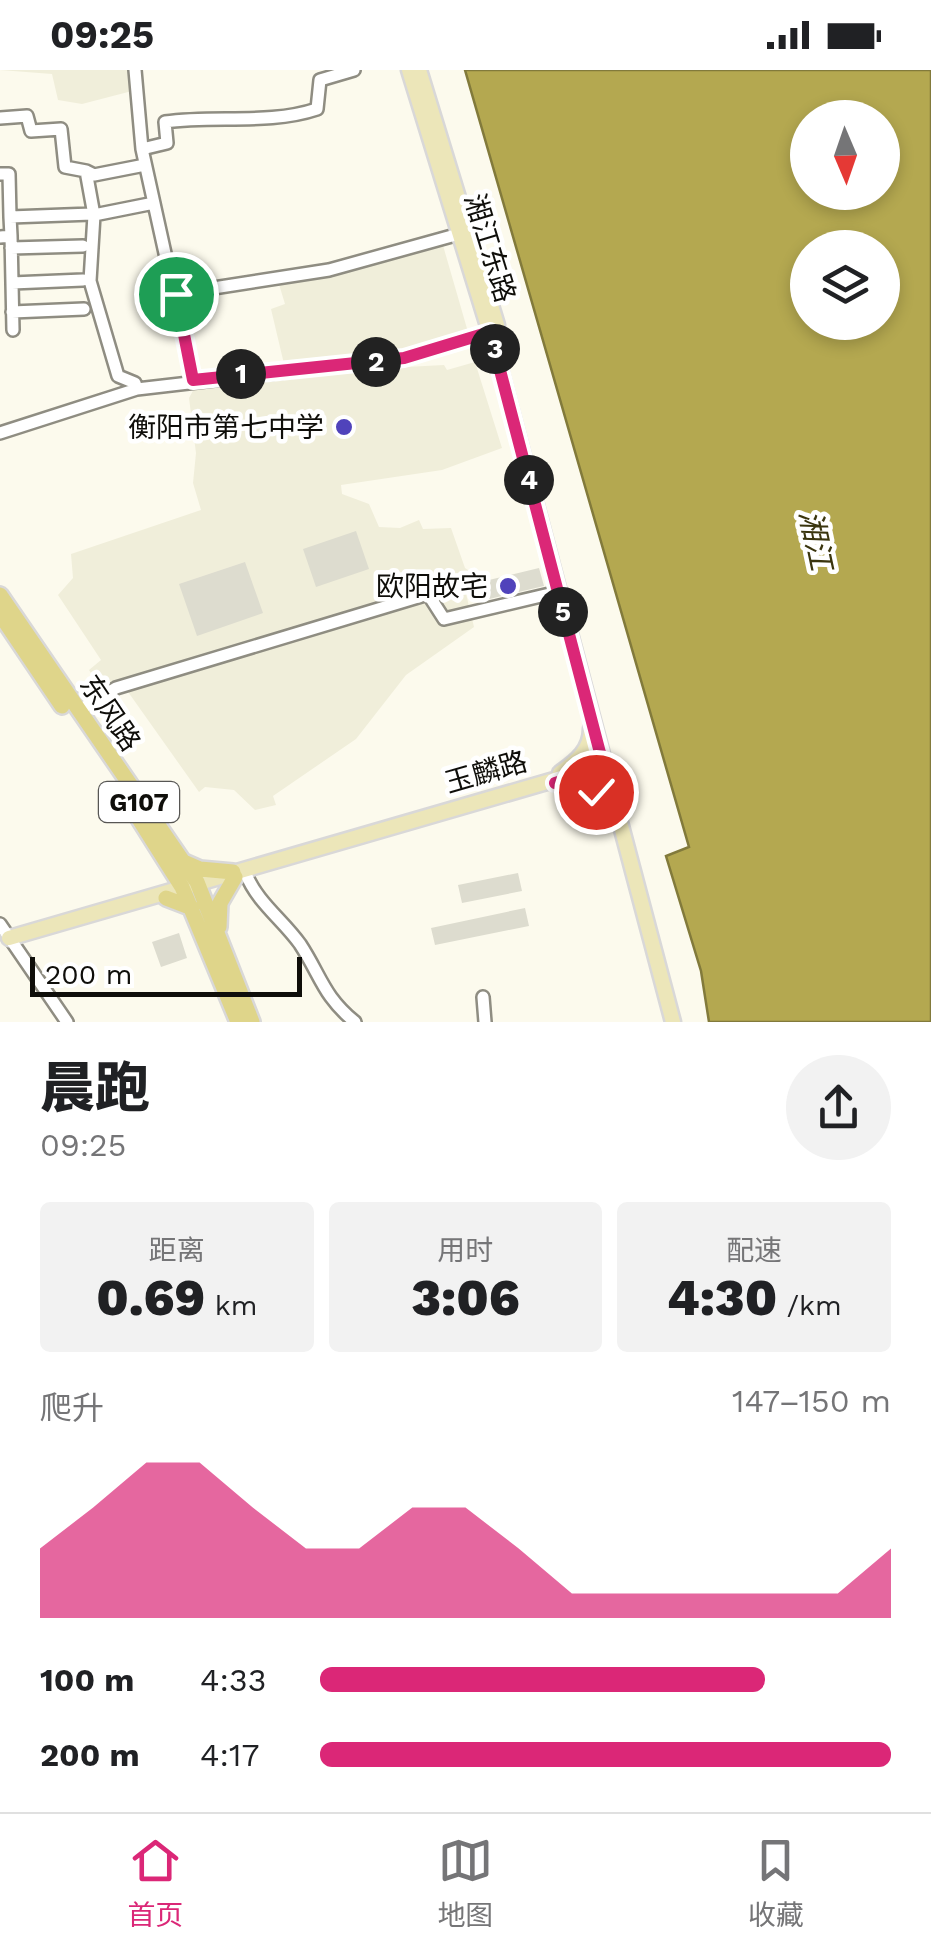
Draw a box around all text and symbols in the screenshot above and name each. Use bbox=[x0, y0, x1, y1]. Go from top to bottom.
text: 09:25 bbox=[50, 13, 154, 57]
north arrow bbox=[790, 100, 900, 210]
map controls bbox=[790, 100, 900, 340]
street label: 湘江东路 bbox=[458, 190, 522, 306]
button: layers bbox=[790, 230, 900, 340]
pin bbox=[134, 252, 219, 337]
icon: arrive bbox=[149, 267, 204, 322]
pin: 3 bbox=[470, 324, 520, 374]
text: 3 bbox=[487, 332, 503, 365]
pin: 2 bbox=[351, 337, 401, 387]
text: 2 bbox=[368, 345, 384, 378]
pin: 1 bbox=[216, 349, 266, 399]
text: 1 bbox=[235, 357, 247, 390]
place label: 衡阳市第七中学 bbox=[128, 411, 324, 444]
marker: 衡阳市第七中学 bbox=[333, 416, 355, 438]
pin: 4 bbox=[504, 455, 554, 505]
text: 4 bbox=[520, 463, 538, 496]
water label: 湘江 bbox=[793, 507, 840, 576]
place label: 欧阳故宅 bbox=[376, 570, 488, 603]
marker: 欧阳故宅 bbox=[497, 575, 519, 597]
pin: 5 bbox=[538, 587, 588, 637]
text: 5 bbox=[555, 595, 571, 628]
street label: 东风路 bbox=[73, 669, 147, 757]
street label: 玉麟路 bbox=[441, 745, 531, 799]
pin bbox=[554, 750, 639, 835]
icon: check bbox=[569, 765, 624, 820]
road number: G107 bbox=[99, 782, 179, 822]
scale bar bbox=[30, 952, 302, 996]
text: 200 m bbox=[45, 958, 132, 991]
button: share bbox=[786, 1055, 891, 1160]
text: 晨跑 bbox=[40, 1056, 150, 1120]
text: 09:25 bbox=[40, 1126, 126, 1164]
text: 距离 bbox=[149, 1234, 205, 1267]
text: 用时 bbox=[437, 1234, 494, 1267]
text: 配速 bbox=[726, 1234, 782, 1267]
text: 0.69 bbox=[96, 1268, 205, 1327]
text: 3:06 bbox=[411, 1268, 520, 1327]
text: 4:30 bbox=[667, 1268, 777, 1327]
text: km bbox=[205, 1289, 257, 1322]
text: /km bbox=[777, 1289, 842, 1322]
text: 147–150 m bbox=[732, 1382, 891, 1420]
text: 爬升 bbox=[40, 1389, 104, 1427]
text: 100 m bbox=[40, 1661, 134, 1699]
text: 4:33 bbox=[200, 1661, 266, 1699]
text: 200 m bbox=[40, 1736, 140, 1774]
text: 4:17 bbox=[200, 1736, 259, 1774]
tab: 首页 bbox=[127, 1833, 183, 1933]
tab: 地图 bbox=[437, 1833, 494, 1933]
tab: 收藏 bbox=[748, 1833, 804, 1933]

